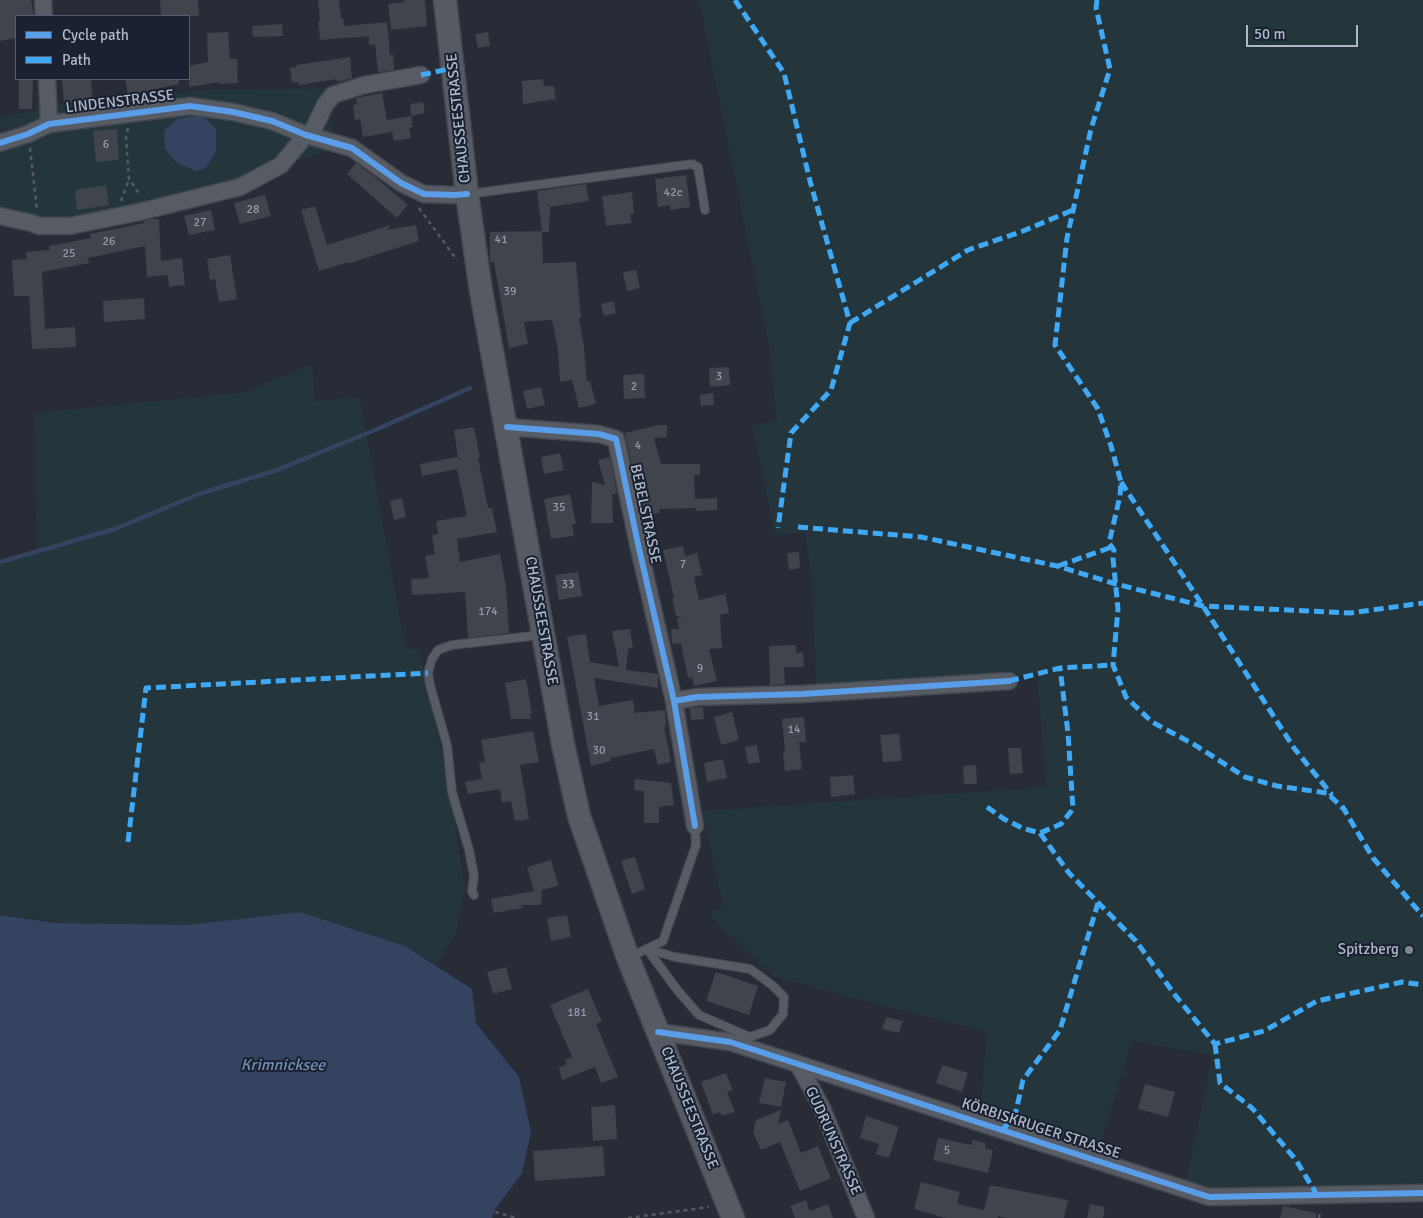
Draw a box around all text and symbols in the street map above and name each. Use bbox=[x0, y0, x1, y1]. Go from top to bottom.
legend bbox=[15, 15, 190, 80]
scale bar bbox=[1248, 15, 1360, 47]
text: 50 m bbox=[1254, 25, 1285, 43]
text: Cycle path bbox=[62, 26, 129, 44]
text: Path bbox=[62, 51, 91, 69]
street label: CHAUSSEESTRASSE bbox=[443, 52, 475, 184]
street label: LINDENSTRASSE bbox=[65, 86, 175, 118]
house number: 6 bbox=[103, 138, 109, 152]
house number: 42c bbox=[664, 186, 682, 200]
house number: 28 bbox=[247, 203, 259, 217]
house number: 27 bbox=[194, 216, 206, 230]
house number: 41 bbox=[495, 233, 507, 247]
house number: 26 bbox=[103, 235, 115, 249]
house number: 25 bbox=[63, 247, 75, 261]
house number: 39 bbox=[504, 285, 516, 299]
house number: 3 bbox=[716, 370, 722, 384]
house number: 2 bbox=[631, 380, 637, 394]
house number: 4 bbox=[635, 439, 641, 453]
street label: BEBELSTRASSE bbox=[626, 463, 664, 565]
house number: 35 bbox=[553, 501, 565, 515]
street label: CHAUSSEESTRASSE bbox=[521, 555, 561, 687]
house number: 7 bbox=[680, 558, 686, 572]
house number: 33 bbox=[562, 578, 574, 592]
house number: 174 bbox=[478, 605, 498, 619]
house number: 9 bbox=[697, 662, 703, 676]
house number: 31 bbox=[587, 710, 599, 724]
house number: 14 bbox=[788, 723, 800, 737]
house number: 30 bbox=[593, 744, 605, 758]
place label: Spitzberg bbox=[1338, 941, 1399, 959]
marker: Spitzberg bbox=[1403, 944, 1415, 956]
house number: 181 bbox=[567, 1006, 587, 1020]
street label: CHAUSSEESTRASSE bbox=[656, 1044, 722, 1172]
water label: Krimnicksee bbox=[241, 1056, 325, 1076]
street label: GUDRUNSTRASSE bbox=[801, 1084, 865, 1198]
street label: KÖRBISKRUGER STRASSE bbox=[959, 1095, 1123, 1163]
house number: 5 bbox=[944, 1144, 950, 1158]

